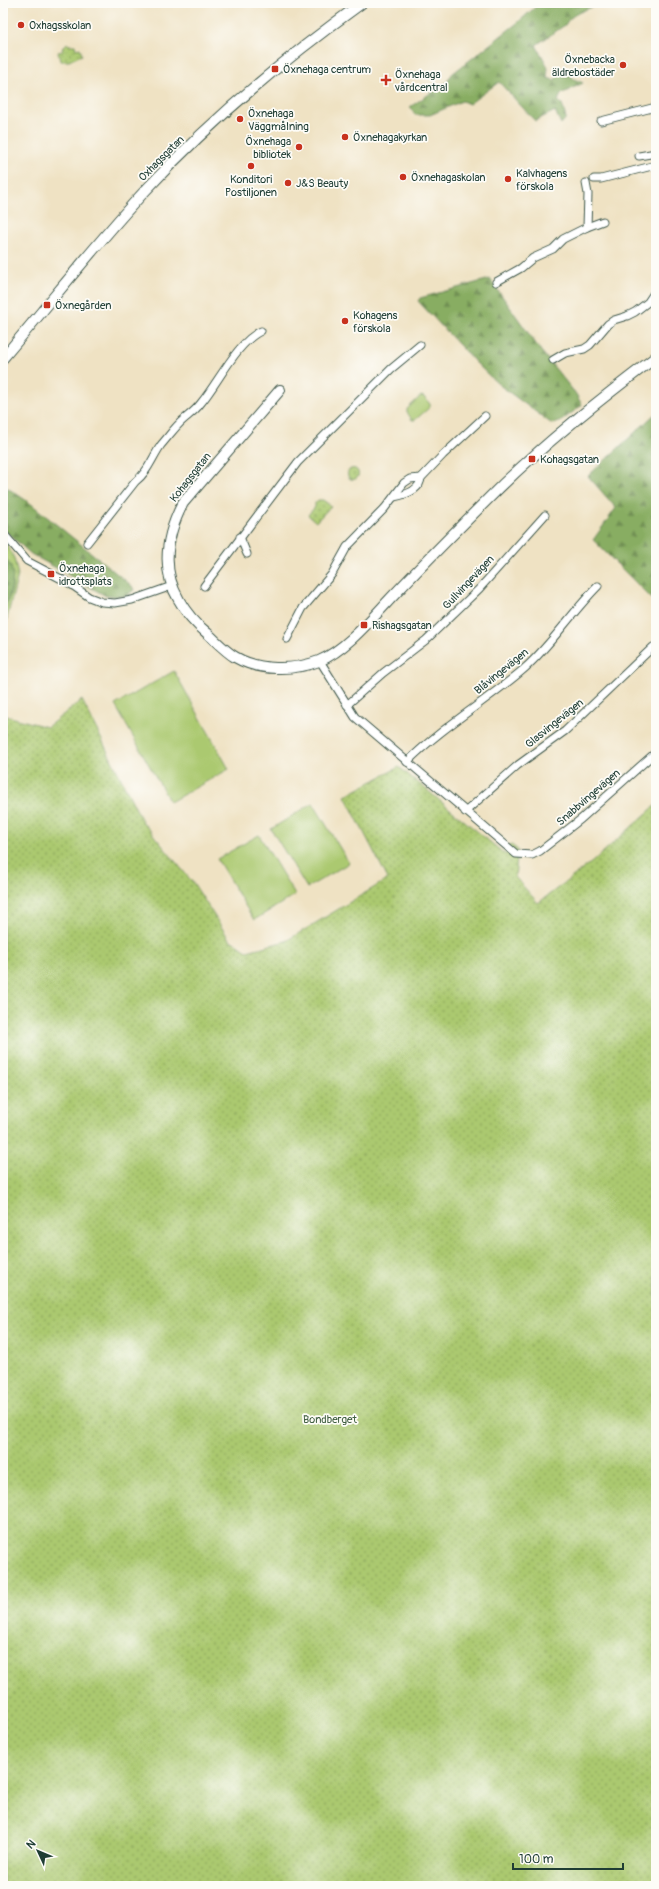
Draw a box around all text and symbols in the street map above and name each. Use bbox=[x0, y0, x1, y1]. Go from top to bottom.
place label: Oxhagsskolan bbox=[29, 19, 91, 32]
marker: Oxhagsskolan bbox=[16, 20, 26, 30]
place label: Öxnebacka äldrebostäder bbox=[552, 53, 615, 79]
marker: Öxnebacka äldrebostäder bbox=[618, 60, 628, 70]
place label: Öxnehaga centrum bbox=[283, 63, 371, 76]
marker: Öxnehaga centrum bbox=[270, 64, 280, 74]
place label: Öxnehaga vårdcentral bbox=[394, 68, 448, 94]
marker: Öxnehaga vårdcentral bbox=[380, 74, 392, 86]
place label: Öxnehaga Väggmålning bbox=[248, 107, 309, 133]
marker: Öxnehaga Väggmålning bbox=[235, 114, 245, 124]
place label: Öxnehagakyrkan bbox=[353, 131, 427, 144]
marker: Öxnehagakyrkan bbox=[340, 132, 350, 142]
street label: Oxhagsgatan bbox=[136, 133, 187, 184]
place label: Öxnehaga bibliotek bbox=[246, 135, 291, 161]
marker: Öxnehaga bibliotek bbox=[294, 142, 304, 152]
marker: Konditori Postiljonen bbox=[246, 161, 256, 171]
place label: Kalvhagens förskola bbox=[516, 167, 567, 193]
place label: Öxnehagaskolan bbox=[411, 171, 486, 184]
marker: Öxnehagaskolan bbox=[398, 172, 408, 182]
place label: Konditori Postiljonen bbox=[225, 173, 277, 199]
marker: Kalvhagens förskola bbox=[503, 174, 513, 184]
place label: J&S Beauty bbox=[296, 177, 348, 190]
marker: J&S Beauty bbox=[283, 178, 293, 188]
place label: Öxnegården bbox=[55, 299, 111, 312]
marker: Öxnegården bbox=[42, 300, 52, 310]
place label: Kohagens förskola bbox=[353, 309, 398, 335]
marker: Kohagens förskola bbox=[340, 316, 350, 326]
street label: Kohagsgatan bbox=[167, 450, 214, 505]
place label: Kohagsgatan bbox=[540, 453, 599, 466]
marker: Kohagsgatan bbox=[527, 454, 537, 464]
street label: Gullvingevägen bbox=[440, 553, 497, 612]
place label: Öxnehaga idrottsplats bbox=[59, 562, 112, 588]
marker: Öxnehaga idrottsplats bbox=[46, 569, 56, 579]
place label: Rishagsgatan bbox=[372, 619, 432, 632]
marker: Rishagsgatan bbox=[359, 620, 369, 630]
street label: Blåvingevägen bbox=[472, 646, 531, 697]
street label: Glasvingevägen bbox=[523, 696, 586, 751]
street label: Snabbvingevägen bbox=[554, 766, 623, 828]
park label: Bondberget bbox=[303, 1413, 357, 1426]
north arrow bbox=[18, 1831, 58, 1871]
text: N bbox=[24, 1837, 39, 1852]
scale bar bbox=[513, 1845, 623, 1871]
text: 100 m bbox=[519, 1852, 554, 1867]

